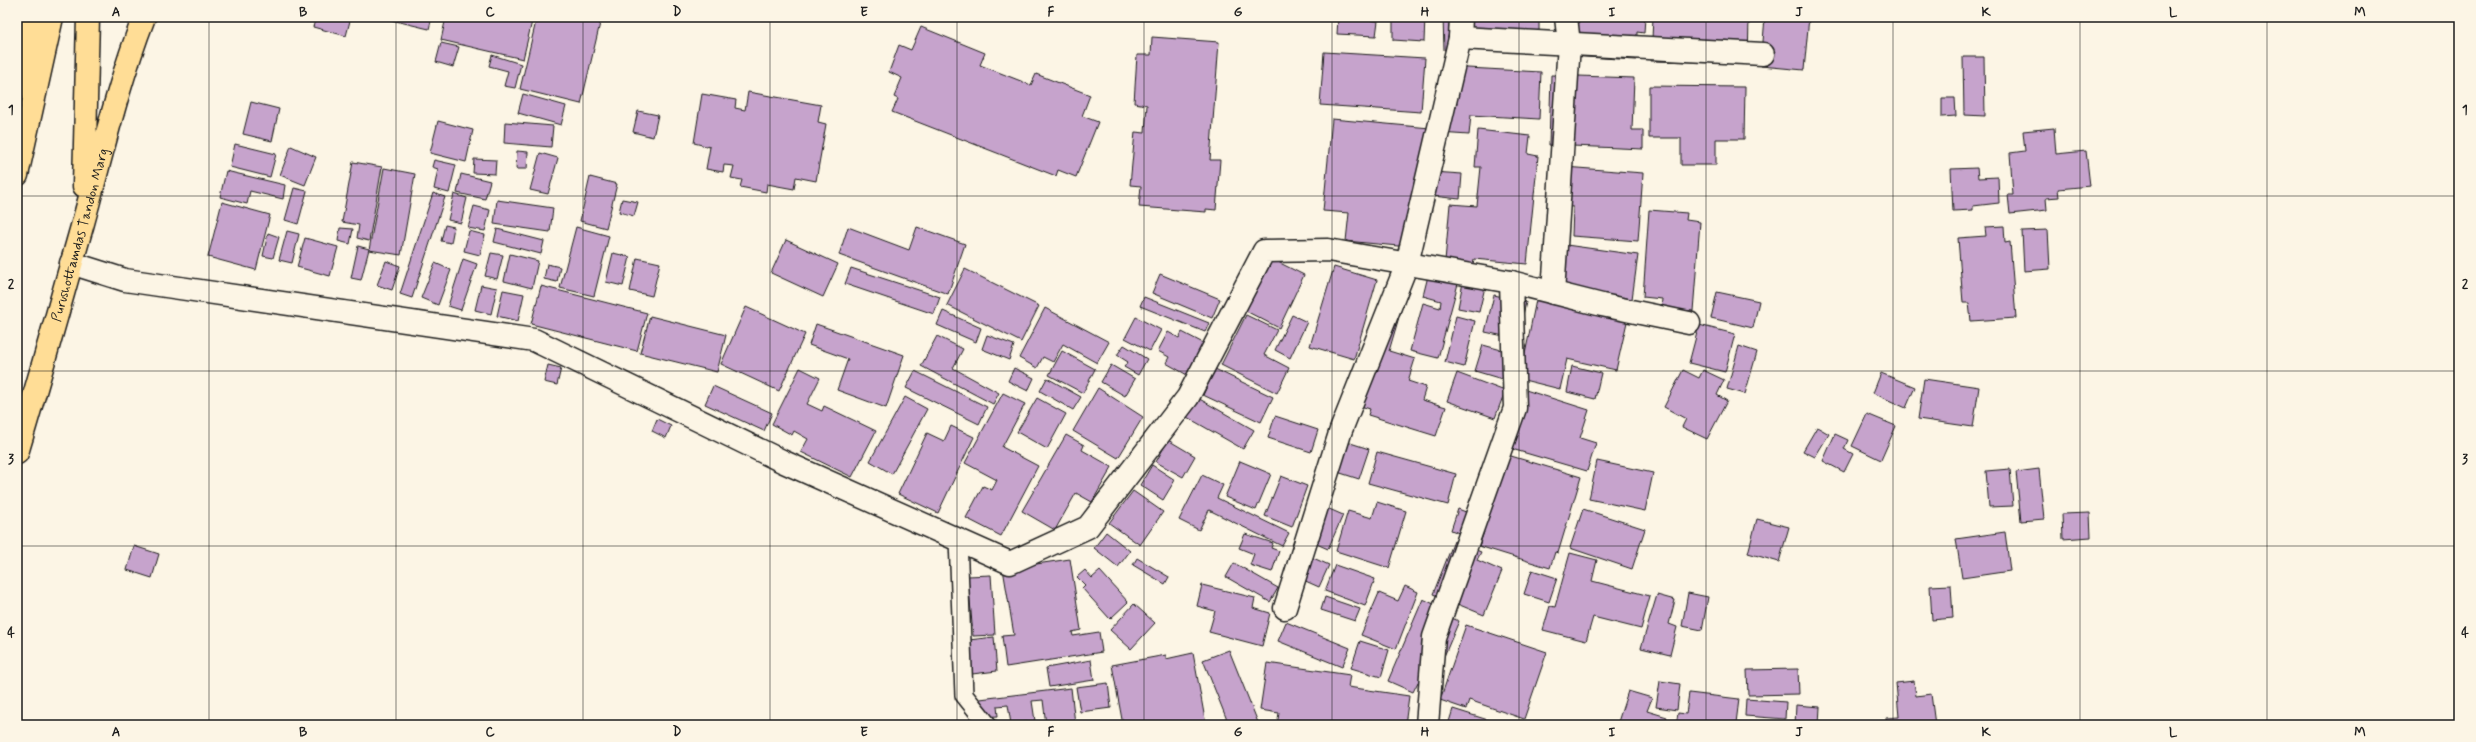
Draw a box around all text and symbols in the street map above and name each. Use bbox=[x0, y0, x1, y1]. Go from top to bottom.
text: A bbox=[112, 4, 120, 21]
text: B bbox=[299, 4, 308, 21]
text: C bbox=[485, 4, 495, 21]
text: D bbox=[673, 4, 682, 21]
text: E bbox=[860, 4, 868, 21]
text: F bbox=[1048, 4, 1055, 21]
text: G bbox=[1234, 4, 1243, 21]
text: H bbox=[1421, 4, 1430, 21]
text: I bbox=[1609, 4, 1616, 21]
text: J bbox=[1795, 4, 1803, 21]
text: K bbox=[1981, 4, 1991, 21]
text: L bbox=[2169, 4, 2178, 21]
text: M bbox=[2354, 4, 2366, 21]
text: 1 bbox=[8, 102, 14, 119]
text: 1 bbox=[2462, 102, 2468, 119]
street label: Purushottamdas Tandon Marg bbox=[48, 146, 113, 324]
text: 2 bbox=[8, 276, 15, 293]
text: 2 bbox=[2462, 276, 2469, 293]
text: 3 bbox=[8, 451, 14, 468]
text: 3 bbox=[2462, 451, 2468, 468]
text: 4 bbox=[7, 625, 15, 642]
text: 4 bbox=[2461, 625, 2469, 642]
text: A bbox=[112, 724, 120, 741]
text: B bbox=[299, 724, 308, 741]
text: C bbox=[485, 724, 495, 741]
text: D bbox=[673, 724, 682, 741]
text: E bbox=[860, 724, 868, 741]
text: F bbox=[1048, 724, 1055, 741]
text: G bbox=[1234, 724, 1243, 741]
text: H bbox=[1421, 724, 1430, 741]
text: I bbox=[1609, 724, 1616, 741]
text: J bbox=[1795, 724, 1803, 741]
text: K bbox=[1981, 724, 1991, 741]
text: L bbox=[2169, 724, 2178, 741]
text: M bbox=[2354, 724, 2366, 741]

